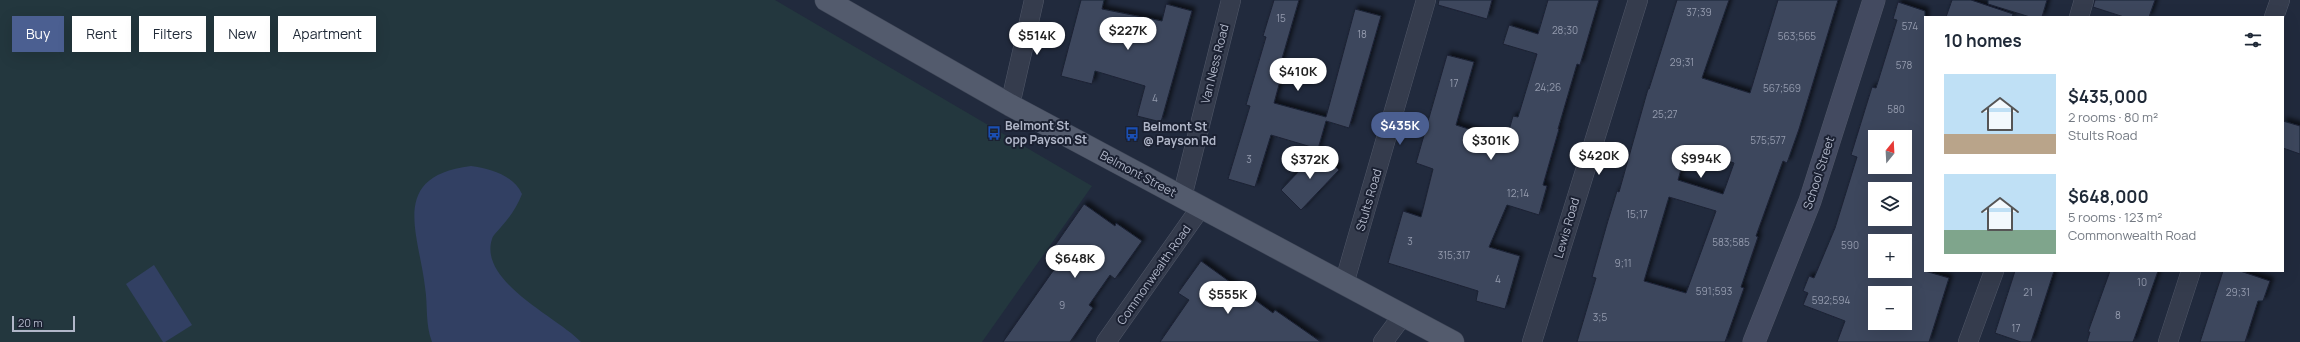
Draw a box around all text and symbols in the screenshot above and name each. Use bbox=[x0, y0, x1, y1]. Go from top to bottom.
house number: 37;39 bbox=[1686, 5, 1712, 19]
house number: 15 bbox=[1276, 11, 1286, 25]
chip: Buy bbox=[12, 16, 64, 52]
chip: Rent bbox=[72, 16, 131, 52]
chip: Filters bbox=[139, 16, 206, 52]
chip: New bbox=[214, 16, 270, 52]
chip: Apartment bbox=[278, 16, 376, 52]
pin: $227K bbox=[1100, 17, 1156, 51]
house number: 574 bbox=[1902, 19, 1918, 33]
text: $227K bbox=[1109, 21, 1148, 39]
pin: $514K bbox=[1009, 22, 1065, 56]
street label: Van Ness Road bbox=[1196, 22, 1233, 106]
house number: 28;30 bbox=[1552, 23, 1578, 37]
text: $514K bbox=[1018, 26, 1056, 44]
house number: 18 bbox=[1357, 27, 1367, 41]
house number: 563;565 bbox=[1778, 29, 1816, 43]
text: 10 homes bbox=[1944, 29, 2022, 52]
icon: filters bbox=[2242, 29, 2264, 51]
house number: 29;31 bbox=[1670, 55, 1694, 69]
pin: $410K bbox=[1270, 58, 1326, 92]
house number: 578 bbox=[1896, 58, 1912, 72]
text: $410K bbox=[1279, 62, 1317, 80]
house number: 17 bbox=[1450, 76, 1458, 90]
house number: 24;26 bbox=[1535, 80, 1561, 94]
house number: 567;569 bbox=[1763, 81, 1801, 95]
text: $435,000 bbox=[2068, 85, 2148, 108]
icon: home bbox=[1976, 90, 2024, 138]
house number: 4 bbox=[1152, 91, 1158, 105]
house number: 580 bbox=[1887, 102, 1905, 116]
house number: 25;27 bbox=[1652, 107, 1678, 121]
text: 2 rooms · 80 m² bbox=[2068, 108, 2158, 126]
pin: $435K bbox=[1372, 112, 1428, 146]
text: $435K bbox=[1380, 116, 1420, 134]
place label: Belmont St opp Payson St bbox=[1005, 117, 1087, 148]
place label: Belmont St @ Payson Rd bbox=[1143, 118, 1216, 149]
bus stop icon: Belmont St opp Payson St bbox=[986, 125, 1002, 141]
bus stop icon: Belmont St @ Payson Rd bbox=[1124, 126, 1140, 142]
text: Stults Road bbox=[2068, 126, 2137, 144]
pin: $301K bbox=[1463, 127, 1519, 161]
north arrow bbox=[1868, 130, 1912, 174]
map controls bbox=[1868, 130, 1912, 330]
text: $301K bbox=[1472, 131, 1510, 149]
house number: 575;577 bbox=[1750, 133, 1786, 147]
street label: School Street bbox=[1799, 134, 1838, 212]
pin: $420K bbox=[1571, 142, 1627, 176]
pin: $994K bbox=[1673, 145, 1729, 179]
street label: Belmont Street bbox=[1097, 146, 1179, 201]
pin: $372K bbox=[1282, 146, 1338, 180]
text: $420K bbox=[1579, 146, 1619, 164]
text: $994K bbox=[1681, 149, 1721, 167]
text: $372K bbox=[1291, 150, 1329, 168]
house number: 3 bbox=[1246, 152, 1252, 166]
street label: Stults Road bbox=[1352, 167, 1386, 233]
button: layers bbox=[1868, 182, 1912, 226]
text: $648,000 bbox=[2068, 185, 2149, 208]
house number: 12;14 bbox=[1507, 186, 1529, 200]
icon: home bbox=[1976, 190, 2024, 238]
street label: Lewis Road bbox=[1550, 196, 1583, 260]
house number: 15;17 bbox=[1626, 207, 1648, 221]
text: 5 rooms · 123 m² bbox=[2068, 208, 2163, 226]
street label: Commonwealth Road bbox=[1113, 221, 1194, 328]
text: Commonwealth Road bbox=[2068, 226, 2196, 244]
house number: 3 bbox=[1407, 234, 1413, 248]
button: + bbox=[1868, 234, 1912, 278]
house number: 583;585 bbox=[1712, 235, 1750, 249]
house number: 590 bbox=[1841, 238, 1859, 252]
pin: $648K bbox=[1047, 245, 1103, 279]
house number: 315;317 bbox=[1438, 248, 1470, 262]
text: $648K bbox=[1055, 249, 1095, 267]
house number: 9;11 bbox=[1614, 256, 1632, 270]
house number: 4 bbox=[1495, 272, 1501, 286]
house number: 10 bbox=[2137, 275, 2147, 289]
pin: $555K bbox=[1200, 281, 1256, 315]
house number: 591;593 bbox=[1696, 284, 1732, 298]
text: $555K bbox=[1208, 285, 1248, 303]
house number: 21 bbox=[2023, 285, 2033, 299]
house number: 29;31 bbox=[2226, 285, 2250, 299]
button: − bbox=[1868, 286, 1912, 330]
house number: 592;594 bbox=[1812, 293, 1850, 307]
house number: 9 bbox=[1059, 298, 1065, 312]
house number: 8 bbox=[2115, 308, 2121, 322]
house number: 3;5 bbox=[1593, 310, 1607, 324]
scale bar bbox=[12, 314, 75, 333]
text: 20 m bbox=[18, 315, 43, 330]
house number: 17 bbox=[2012, 321, 2020, 335]

